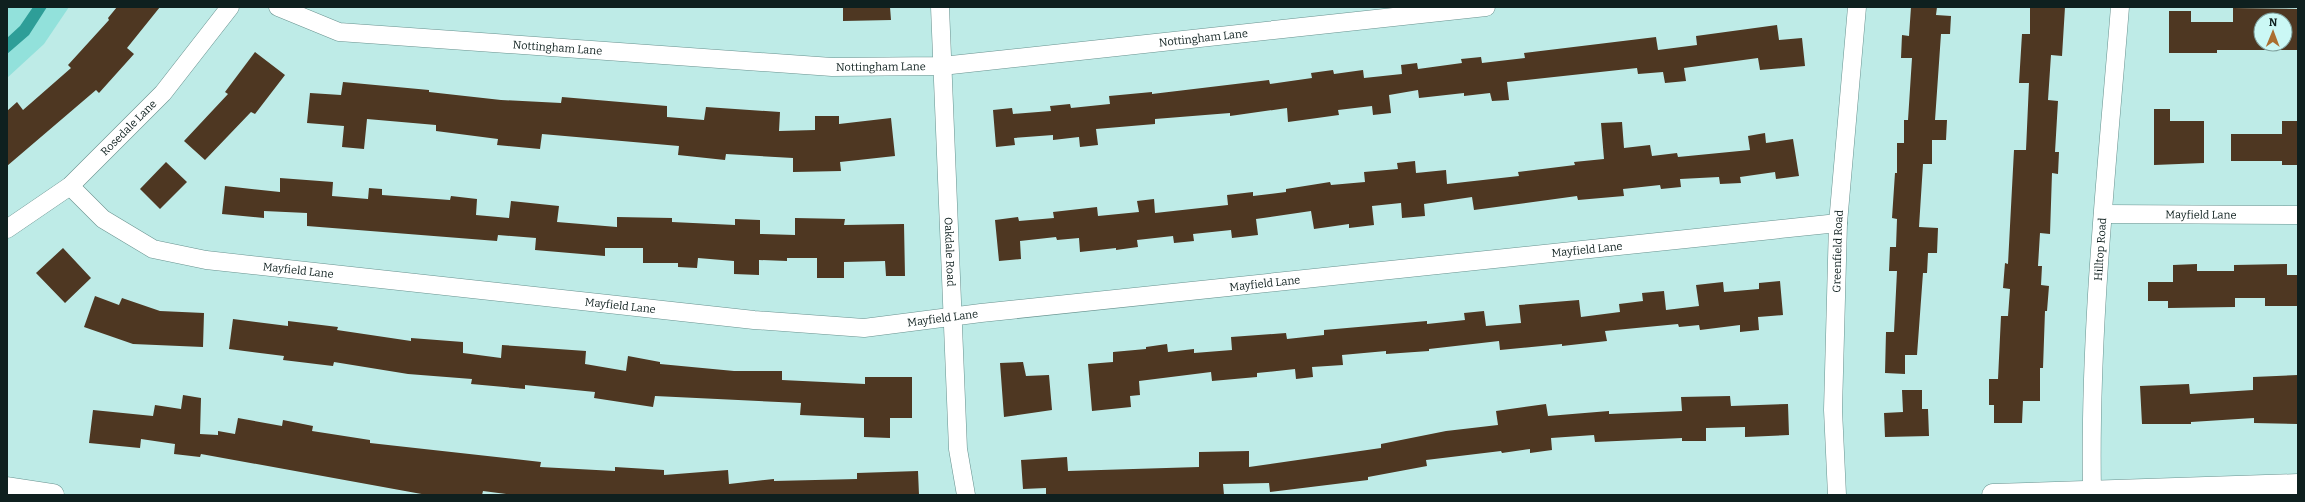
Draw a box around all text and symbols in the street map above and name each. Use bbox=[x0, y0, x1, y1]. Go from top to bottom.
north arrow bbox=[2253, 12, 2293, 52]
text: N bbox=[2269, 16, 2278, 29]
street label: Nottingham Lane bbox=[1158, 27, 1249, 49]
street label: Nottingham Lane bbox=[512, 38, 603, 58]
street label: Nottingham Lane bbox=[836, 60, 926, 74]
street label: Rosedale Lane bbox=[98, 97, 159, 158]
street label: Mayfield Lane bbox=[2165, 208, 2237, 222]
street label: Greenfield Road bbox=[1830, 209, 1846, 293]
street label: Oakdale Road bbox=[942, 217, 957, 287]
street label: Hilltop Road bbox=[2092, 217, 2109, 281]
street label: Mayfield Lane bbox=[1551, 240, 1623, 260]
street label: Mayfield Lane bbox=[262, 260, 334, 281]
street label: Mayfield Lane bbox=[1229, 274, 1301, 294]
street label: Mayfield Lane bbox=[584, 296, 656, 316]
street label: Mayfield Lane bbox=[907, 307, 979, 329]

